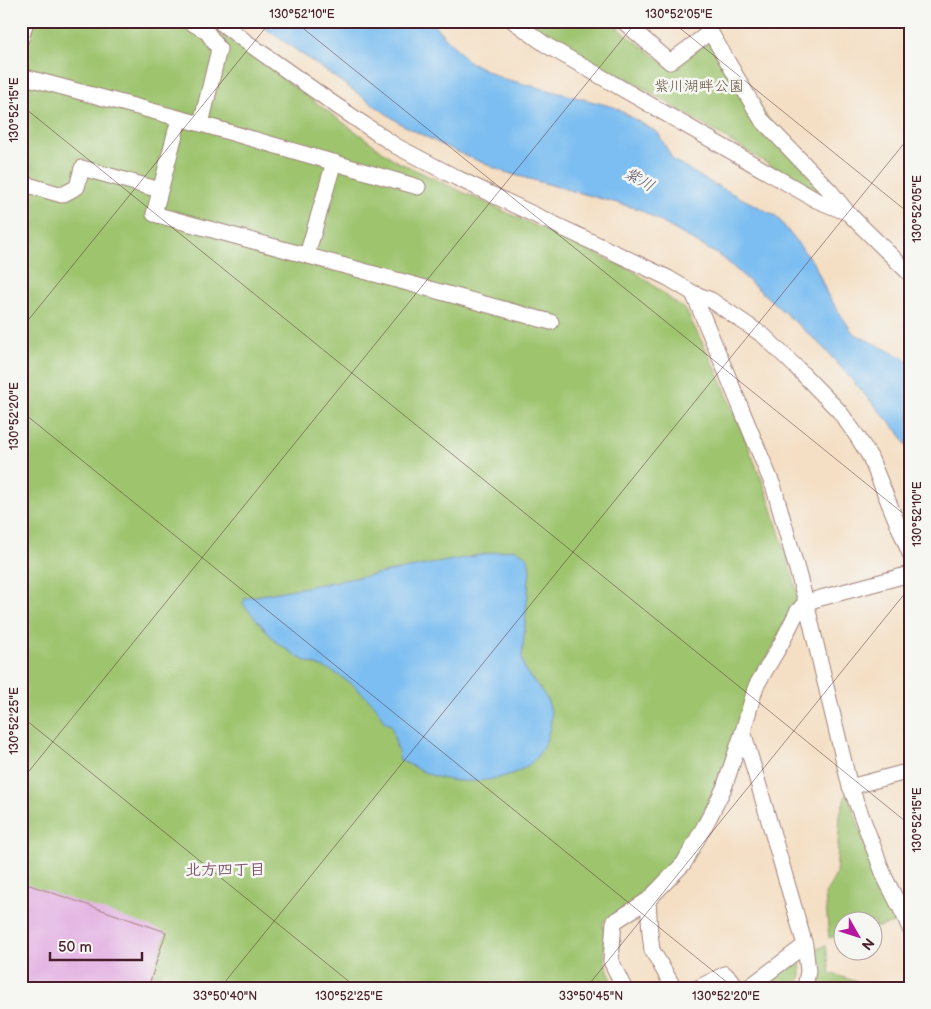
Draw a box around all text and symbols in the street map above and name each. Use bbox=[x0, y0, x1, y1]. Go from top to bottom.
text: 130°52'10"E bbox=[269, 7, 335, 22]
text: 130°52'05"E bbox=[645, 7, 713, 22]
text: 130°52'15"E bbox=[7, 77, 22, 143]
park label: 紫川湖畔公園 bbox=[654, 77, 744, 96]
water label: 紫川 bbox=[620, 164, 658, 196]
text: 130°52'05"E bbox=[910, 175, 925, 243]
text: 130°52'20"E bbox=[7, 382, 22, 450]
text: 130°52'10"E bbox=[910, 481, 925, 547]
text: 130°52'25"E bbox=[7, 687, 22, 755]
text: 130°52'15"E bbox=[910, 787, 925, 853]
district label: 北方四丁目 bbox=[185, 861, 265, 880]
north arrow bbox=[834, 912, 884, 962]
scale bar bbox=[50, 929, 142, 961]
text: N bbox=[858, 934, 878, 953]
text: 50 m bbox=[58, 938, 92, 957]
text: 33°50'40"N bbox=[193, 989, 257, 1004]
text: 130°52'25"E bbox=[315, 989, 383, 1004]
text: 33°50'45"N bbox=[559, 989, 623, 1004]
text: 130°52'20"E bbox=[692, 989, 760, 1004]

